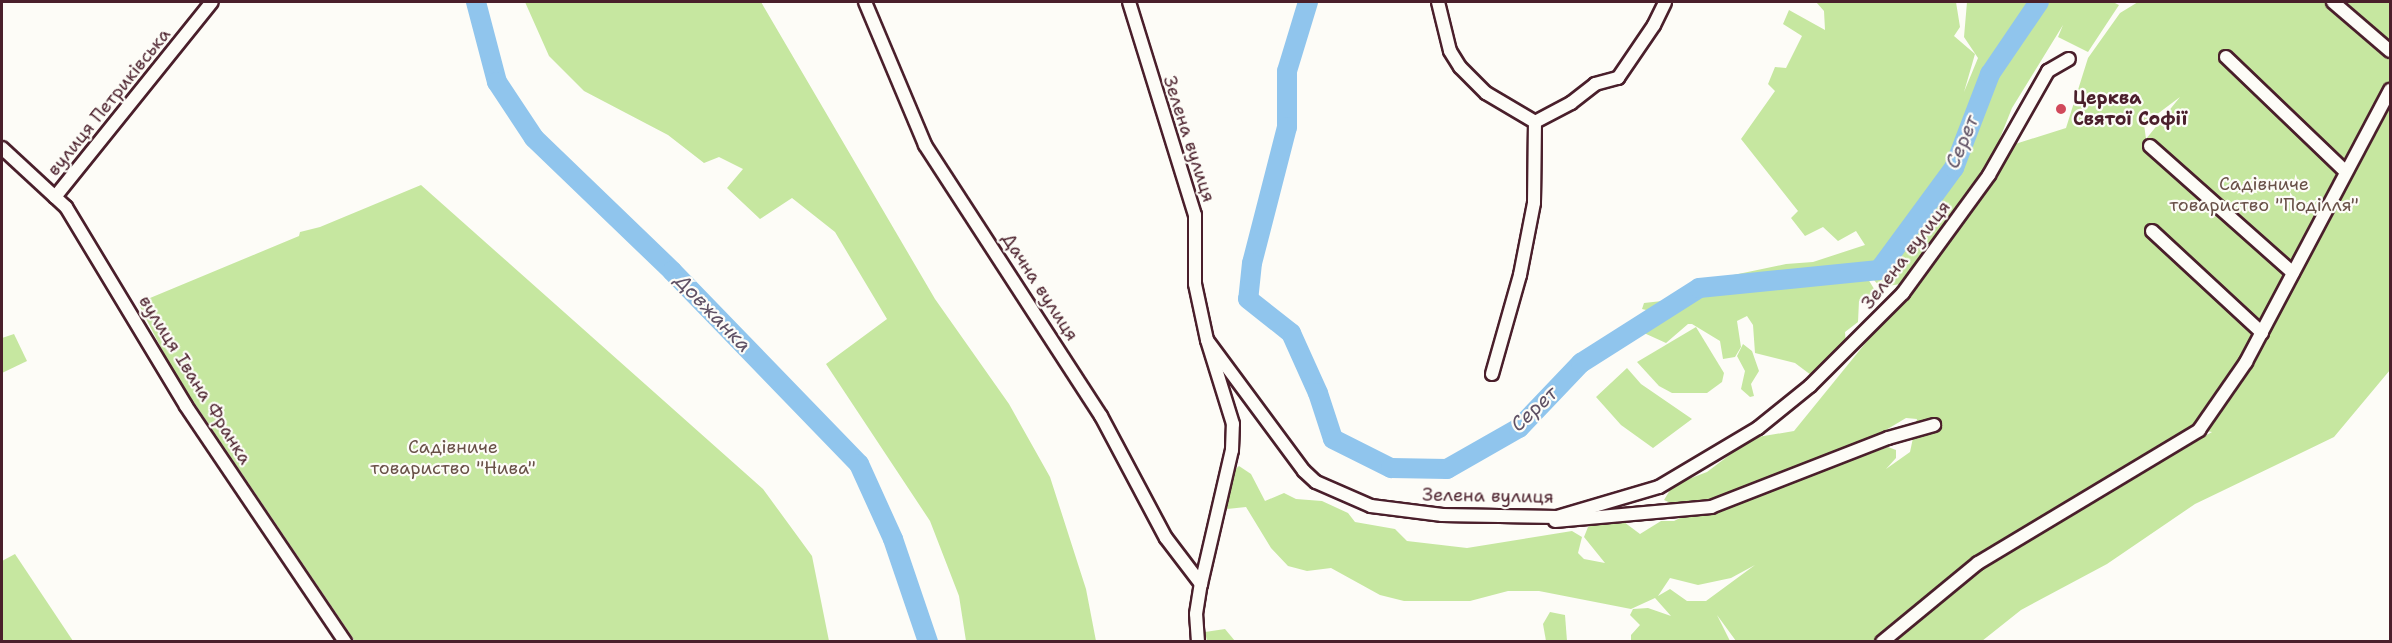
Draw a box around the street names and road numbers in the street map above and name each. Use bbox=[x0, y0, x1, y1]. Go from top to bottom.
street label: вулиця Петриківська bbox=[43, 24, 175, 180]
street label: Зелена вулиця bbox=[1158, 73, 1220, 205]
street label: Зелена вулиця bbox=[1857, 197, 1955, 313]
street label: Дачна вулиця bbox=[997, 229, 1083, 345]
street label: вулиця Івана Франка bbox=[134, 292, 256, 468]
street label: Зелена вулиця bbox=[1422, 484, 1554, 508]

